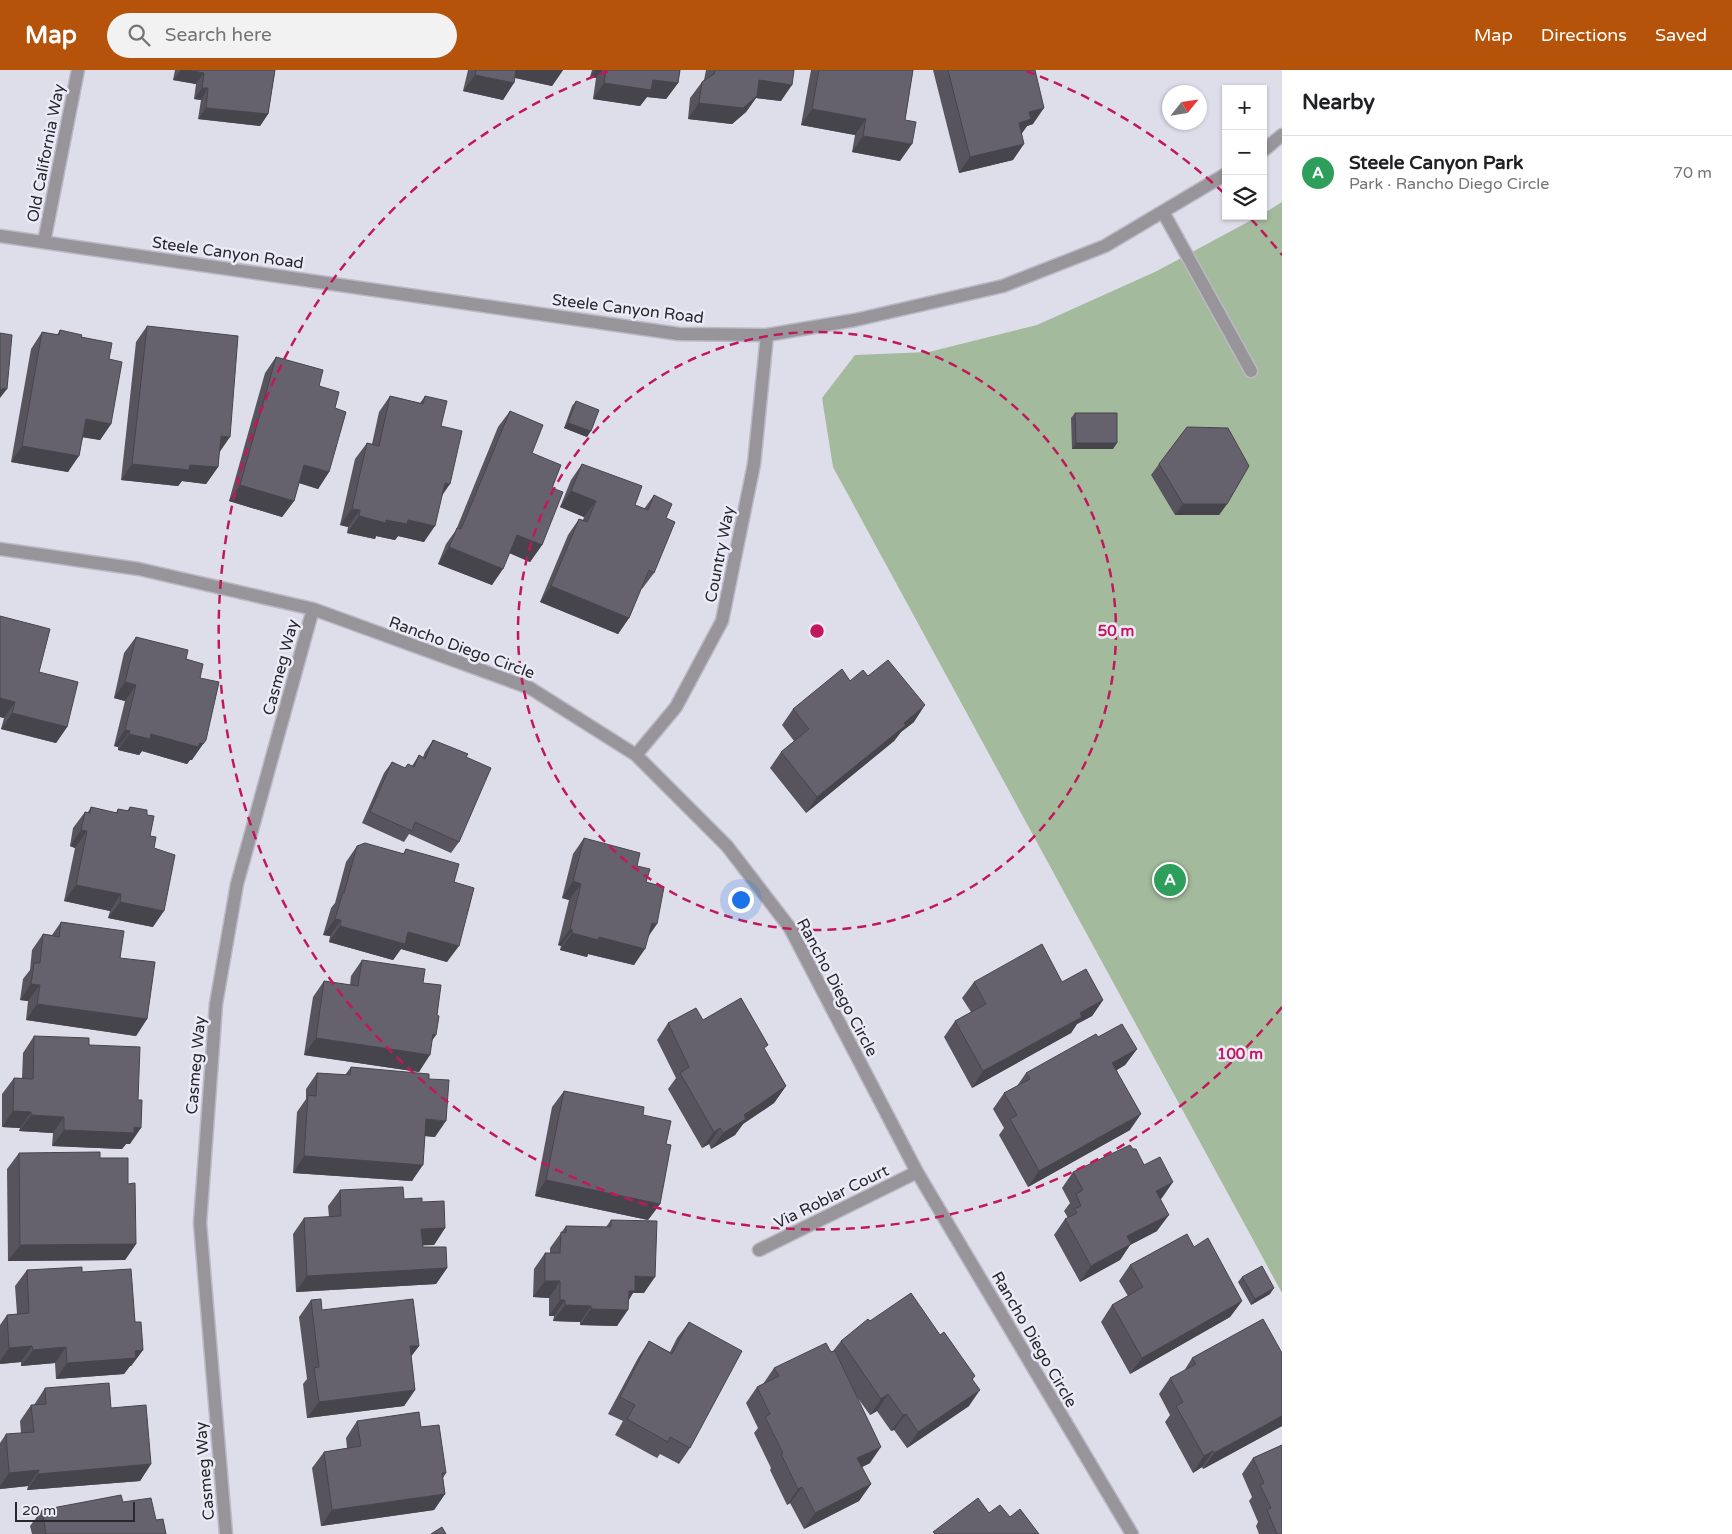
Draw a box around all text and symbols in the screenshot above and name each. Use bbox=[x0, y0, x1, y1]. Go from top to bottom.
search box bbox=[107, 13, 457, 58]
text: Map bbox=[25, 21, 77, 50]
icon: search bbox=[125, 21, 153, 49]
text: Search here bbox=[165, 24, 272, 46]
text: Map bbox=[1474, 24, 1513, 46]
text: Directions bbox=[1541, 24, 1627, 46]
text: Saved bbox=[1655, 24, 1707, 46]
street label: Old California Way bbox=[23, 82, 69, 224]
north arrow bbox=[1162, 85, 1207, 130]
map controls bbox=[1222, 85, 1267, 220]
button: + bbox=[1222, 85, 1267, 130]
text: Nearby bbox=[1302, 90, 1375, 115]
button: − bbox=[1222, 130, 1267, 175]
text: Steele Canyon Park bbox=[1349, 152, 1523, 174]
text: A bbox=[1312, 163, 1324, 183]
text: 70 m bbox=[1673, 163, 1712, 183]
text: Park · Rancho Diego Circle bbox=[1349, 174, 1549, 194]
button: layers bbox=[1222, 175, 1267, 220]
street label: Steele Canyon Road bbox=[151, 232, 305, 274]
street label: Steele Canyon Road bbox=[551, 290, 705, 328]
street label: Country Way bbox=[701, 504, 739, 604]
street label: Rancho Diego Circle bbox=[386, 612, 537, 684]
street label: Casmeg Way bbox=[259, 617, 304, 718]
centre of rings bbox=[808, 622, 826, 640]
text: 50 m bbox=[1098, 622, 1134, 640]
pin: A bbox=[1154, 861, 1186, 899]
your location bbox=[728, 887, 754, 913]
street label: Rancho Diego Circle bbox=[792, 915, 882, 1060]
street label: Casmeg Way bbox=[182, 1015, 210, 1115]
text: 100 m bbox=[1217, 1045, 1263, 1063]
street label: Via Roblar Court bbox=[771, 1160, 892, 1233]
street label: Rancho Diego Circle bbox=[987, 1268, 1081, 1411]
street label: Casmeg Way bbox=[191, 1420, 219, 1521]
scale bar bbox=[15, 1499, 135, 1522]
text: 20 m bbox=[22, 1502, 56, 1519]

